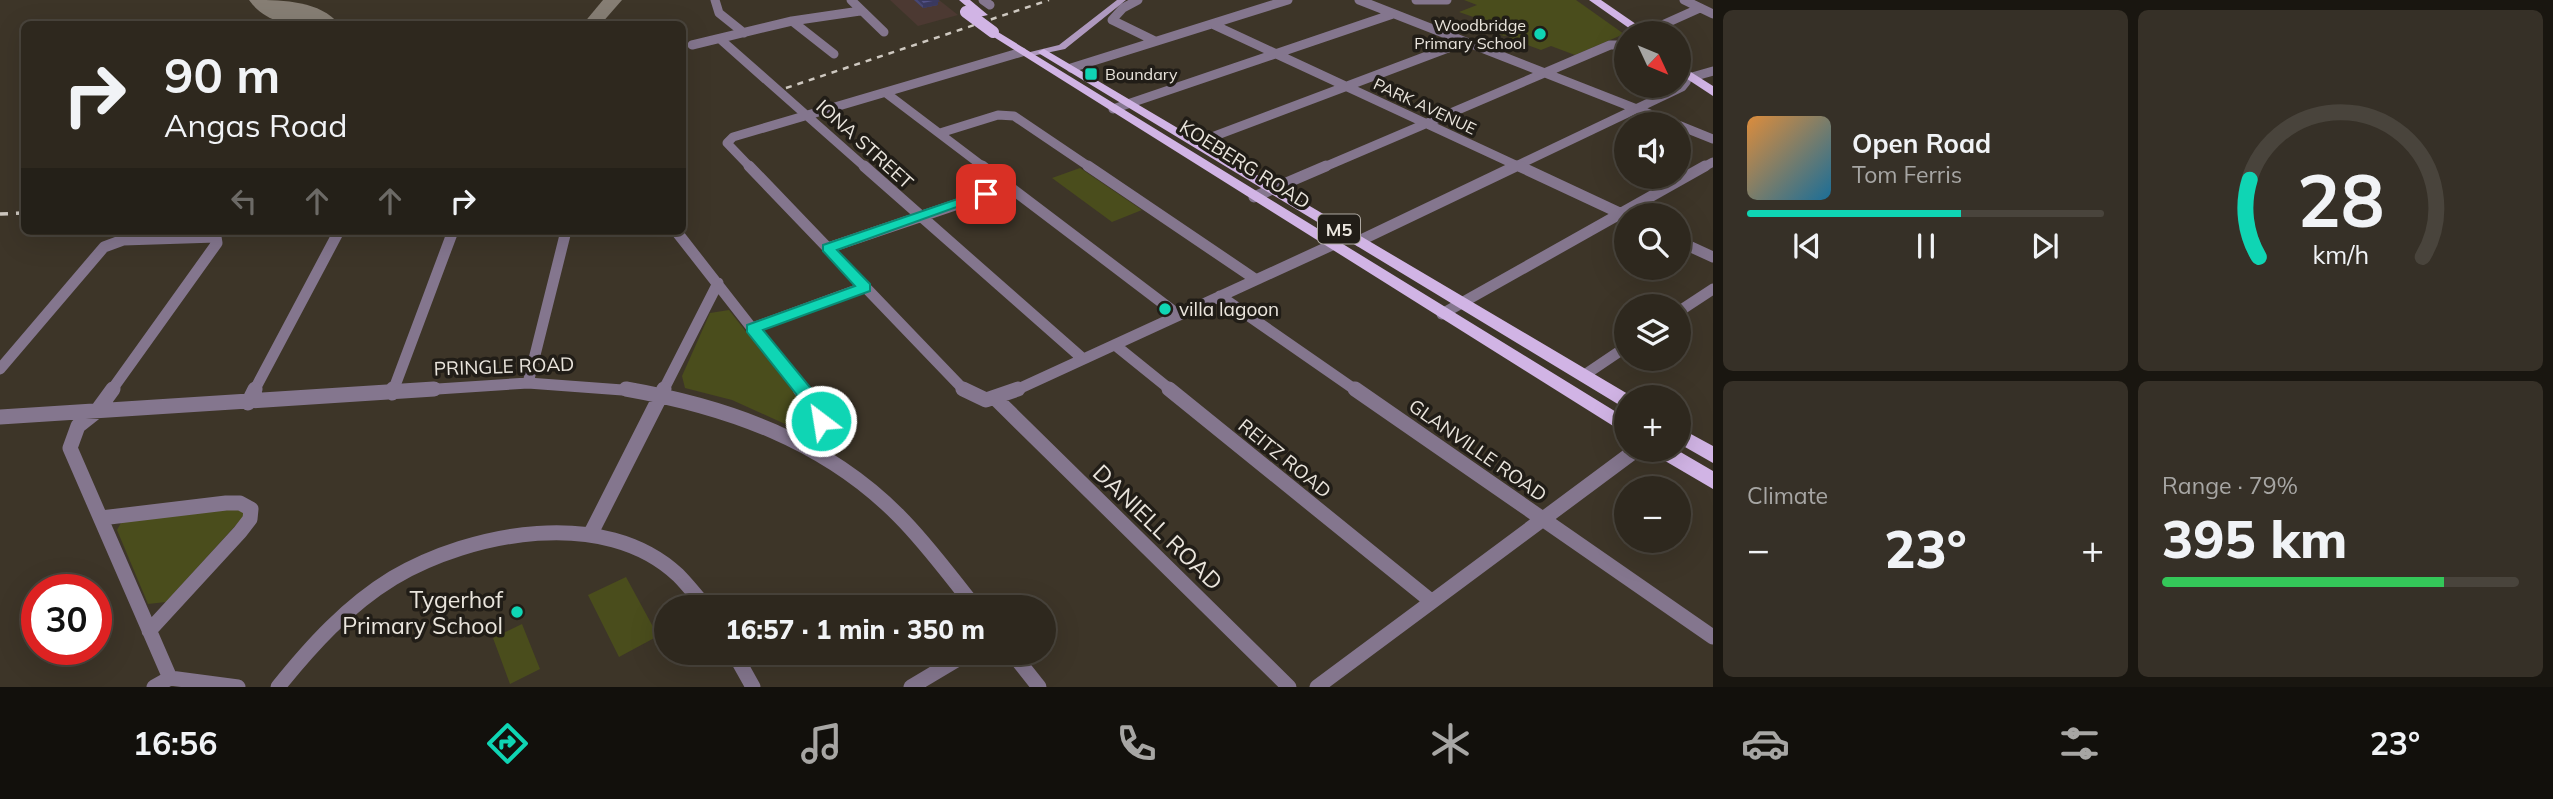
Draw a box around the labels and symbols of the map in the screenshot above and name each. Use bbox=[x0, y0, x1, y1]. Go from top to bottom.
place label: Woodbridge Primary School bbox=[1414, 15, 1526, 53]
north arrow bbox=[1614, 21, 1690, 98]
marker: Woodbridge Primary School bbox=[1532, 26, 1548, 42]
place label: Boundary bbox=[1105, 64, 1178, 84]
marker: Boundary bbox=[1083, 66, 1099, 82]
street label: PARK AVENUE bbox=[1371, 73, 1479, 139]
street label: IONA STREET bbox=[811, 94, 919, 194]
street label: KOEBERG ROAD bbox=[1175, 114, 1315, 214]
pin bbox=[956, 164, 1016, 224]
road number: M5 bbox=[1318, 214, 1360, 244]
place label: villa lagoon bbox=[1179, 297, 1279, 321]
marker: villa lagoon bbox=[1157, 301, 1173, 317]
street label: PRINGLE ROAD bbox=[433, 352, 575, 380]
position arrow bbox=[784, 384, 858, 458]
street label: GLANVILLE ROAD bbox=[1404, 394, 1552, 506]
street label: REITZ ROAD bbox=[1234, 413, 1336, 503]
street label: DANIELL ROAD bbox=[1087, 458, 1229, 596]
speed limit sign: 30 bbox=[21, 574, 112, 665]
place label: Tygerhof Primary School bbox=[342, 585, 503, 640]
marker: Tygerhof Primary School bbox=[509, 604, 525, 620]

